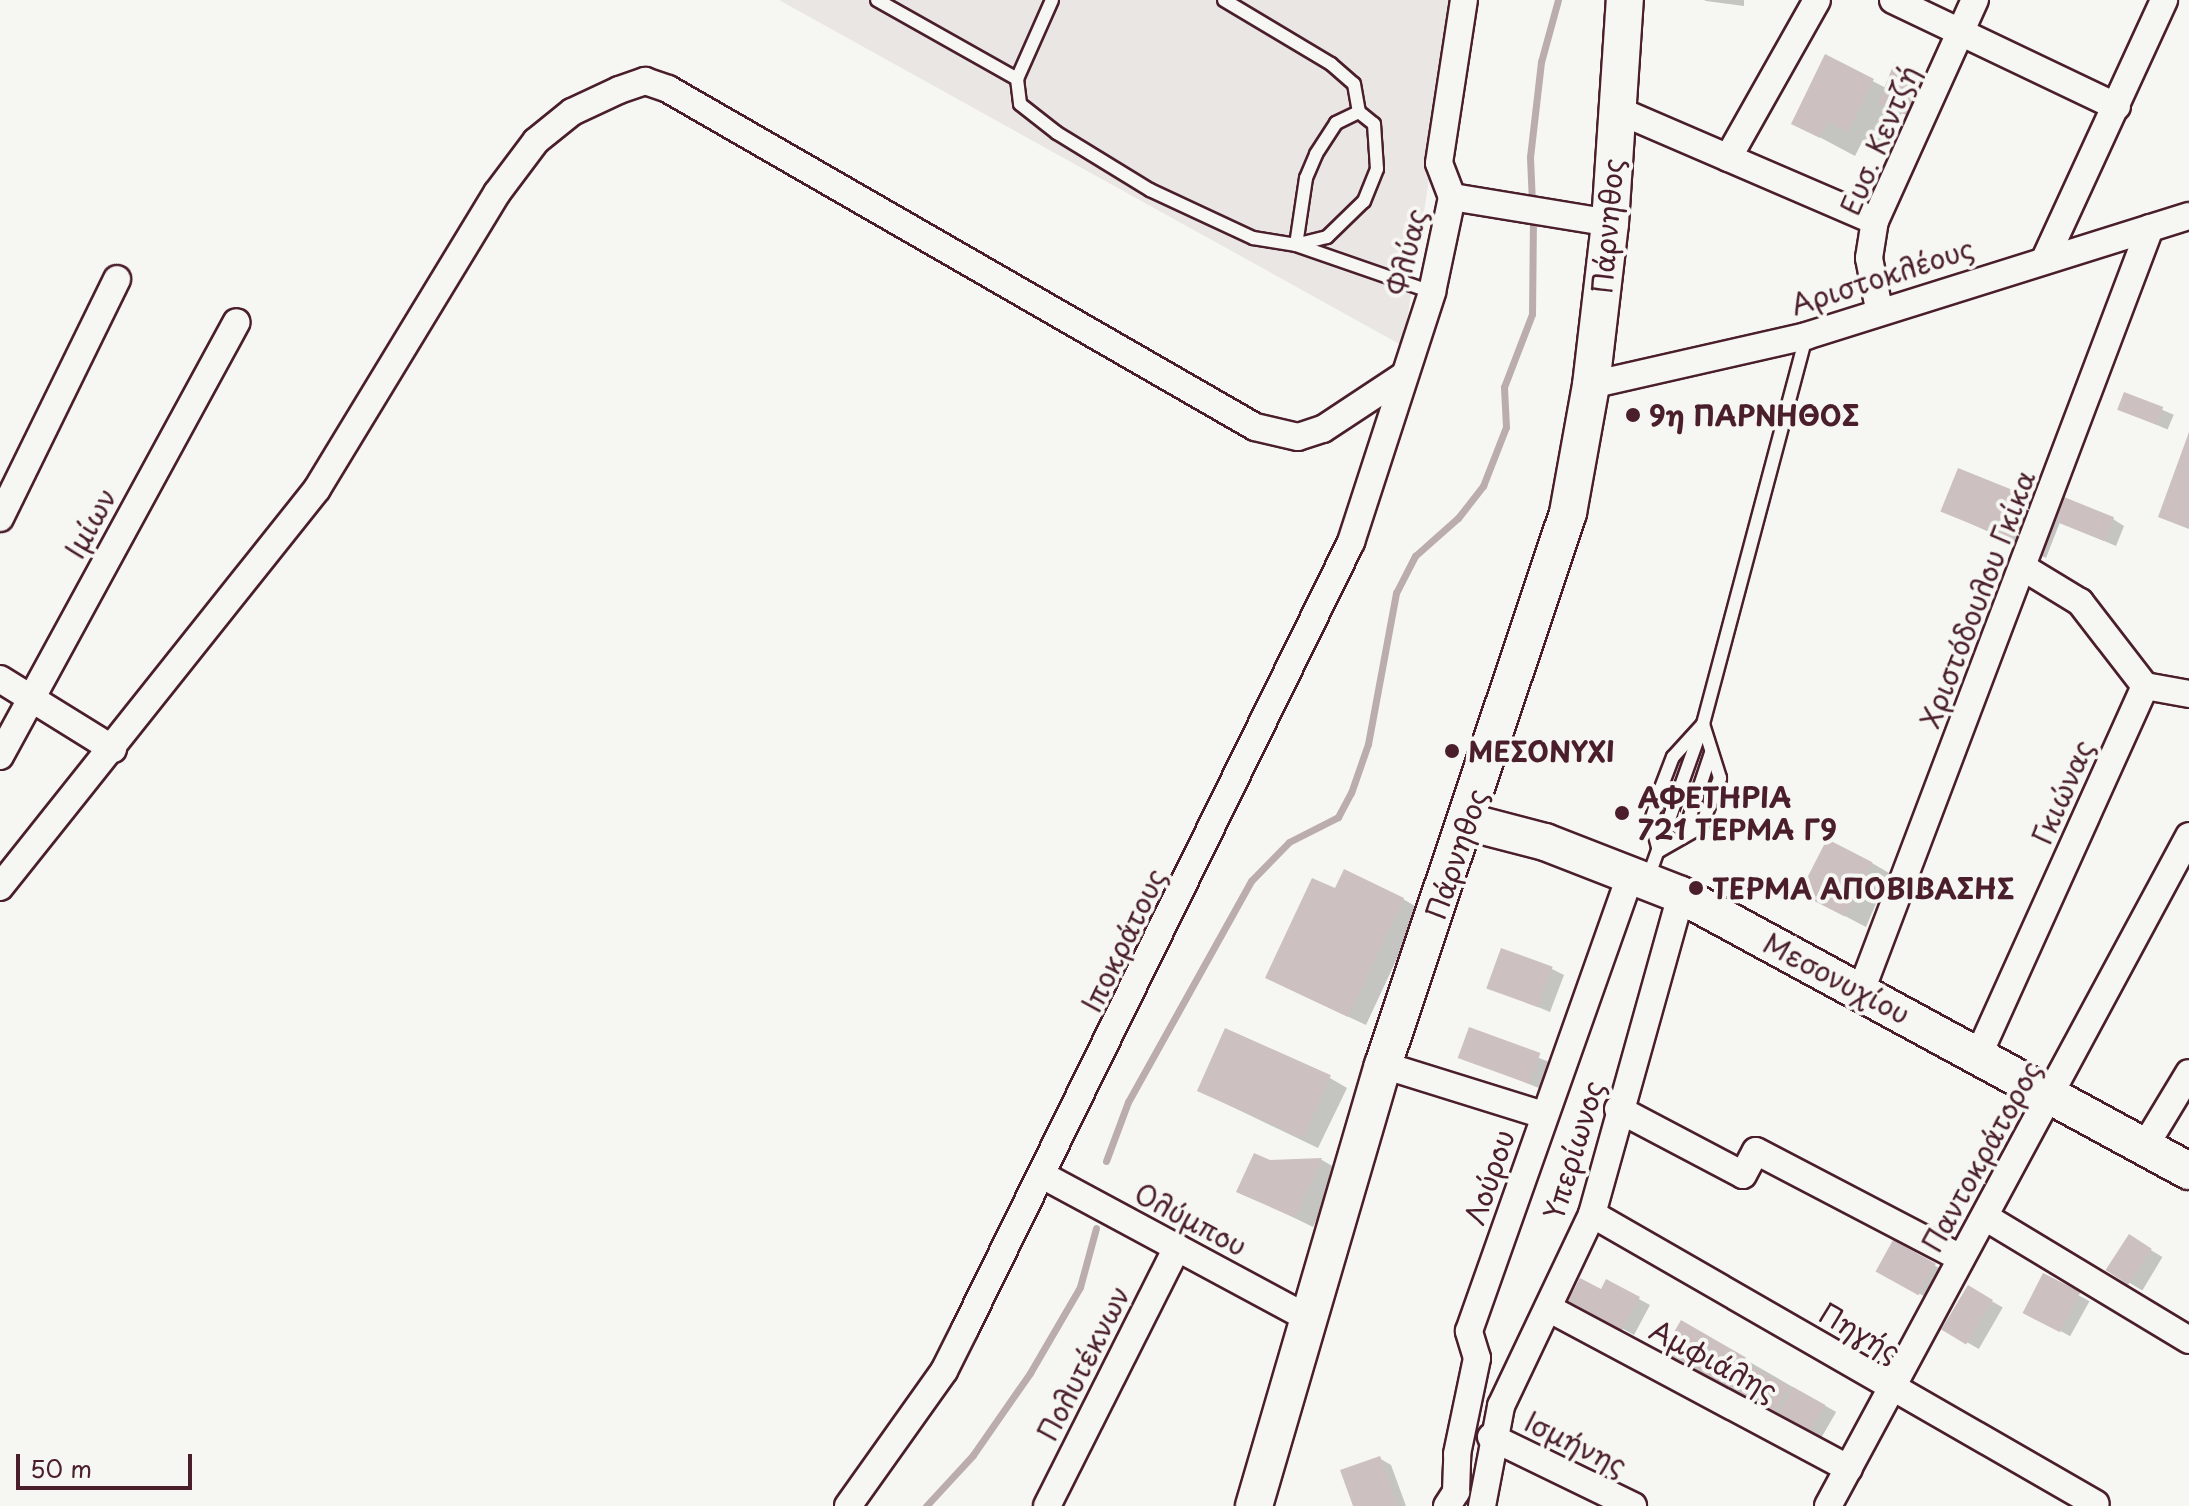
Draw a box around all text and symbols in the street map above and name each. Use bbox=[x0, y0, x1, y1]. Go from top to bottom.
street label: Ευσ. Κεντζή bbox=[1832, 60, 1926, 220]
street label: Πάρνηθος bbox=[1584, 157, 1630, 295]
street label: Φλύας bbox=[1379, 205, 1433, 299]
street label: Αριστοκλέους bbox=[1786, 231, 1978, 321]
place label: 9η ΠΑΡΝΗΘΟΣ bbox=[1649, 398, 1859, 432]
marker: 9η ΠΑΡΝΗΘΟΣ bbox=[1624, 406, 1642, 424]
street label: Χριστόδουλου Γκίκα bbox=[1912, 465, 2042, 733]
street label: Ιμίων bbox=[57, 482, 123, 564]
place label: ΜΕΣΟΝΥΧΙ bbox=[1468, 734, 1615, 768]
street label: Γκιώνας bbox=[2024, 735, 2100, 849]
marker: ΜΕΣΟΝΥΧΙ bbox=[1443, 742, 1461, 760]
place label: ΑΦΕΤΗΡΙΑ 721 ΤΕΡΜΑ Γ9 bbox=[1638, 780, 1837, 846]
street label: Πάρνηθος bbox=[1418, 785, 1494, 923]
marker: ΑΦΕΤΗΡΙΑ 721 ΤΕΡΜΑ Γ9 bbox=[1613, 804, 1631, 822]
street label: Ιποκράτους bbox=[1074, 863, 1172, 1017]
place label: ΤΕΡΜΑ ΑΠΟΒΙΒΑΣΗΣ bbox=[1712, 871, 2016, 905]
marker: ΤΕΡΜΑ ΑΠΟΒΙΒΑΣΗΣ bbox=[1687, 879, 1705, 897]
street label: Μεσονυχίου bbox=[1758, 925, 1916, 1031]
street label: Παντοκράτορος bbox=[1915, 1055, 2047, 1257]
street label: Υπερίωνος bbox=[1536, 1077, 1610, 1223]
street label: Λούρου bbox=[1457, 1125, 1521, 1229]
street label: Ολύμπου bbox=[1129, 1175, 1253, 1263]
street label: Πολυτέκνων bbox=[1030, 1280, 1136, 1446]
street label: Πηγής bbox=[1814, 1296, 1906, 1368]
street label: Αμφιάλης bbox=[1645, 1312, 1783, 1408]
street label: Ισμήνης bbox=[1520, 1404, 1632, 1482]
scale bar bbox=[20, 1438, 196, 1488]
text: 50 m bbox=[30, 1450, 92, 1486]

